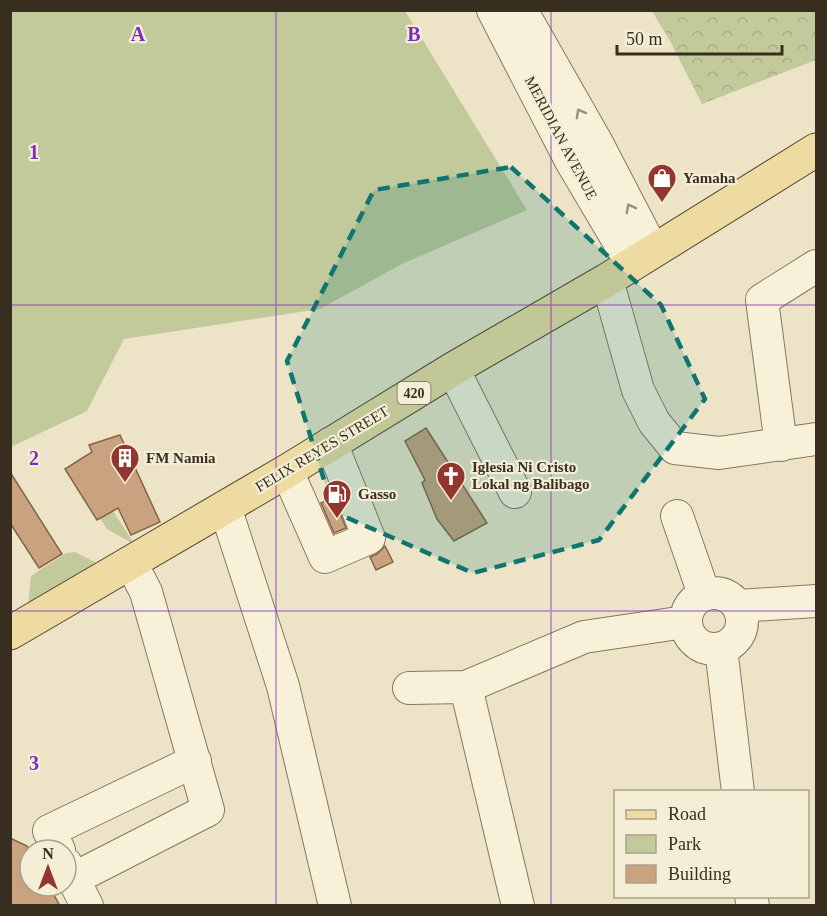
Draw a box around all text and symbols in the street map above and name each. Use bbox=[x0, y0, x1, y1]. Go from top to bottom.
scale bar bbox=[617, 18, 782, 56]
text: A bbox=[131, 23, 146, 45]
text: B bbox=[407, 23, 421, 45]
text: 50 m bbox=[626, 29, 663, 49]
street label: MERIDIAN AVENUE bbox=[522, 73, 600, 203]
one-way arrow bbox=[575, 109, 587, 120]
text: 1 bbox=[29, 141, 39, 163]
shop icon: Yamaha bbox=[646, 162, 678, 204]
place label: Yamaha bbox=[683, 170, 736, 186]
one-way arrow bbox=[626, 203, 637, 214]
road number: 420 bbox=[398, 382, 430, 404]
street label: FELIX REYES STREET bbox=[253, 403, 391, 495]
building icon: FM Namia bbox=[109, 442, 141, 484]
text: 2 bbox=[29, 447, 39, 469]
place label: FM Namia bbox=[146, 450, 216, 466]
place label: Iglesia Ni Cristo Lokal ng Balibago bbox=[472, 459, 590, 492]
church icon: Iglesia Ni Cristo Lokal ng Balibago bbox=[435, 460, 467, 502]
fuel station icon: Gasso bbox=[321, 478, 353, 520]
place label: Gasso bbox=[358, 486, 396, 502]
text: 3 bbox=[29, 752, 39, 774]
legend bbox=[614, 790, 809, 898]
text: Road bbox=[668, 804, 706, 824]
text: Park bbox=[668, 834, 701, 854]
north arrow bbox=[18, 838, 78, 898]
text: N bbox=[42, 845, 54, 862]
text: Building bbox=[668, 864, 731, 884]

